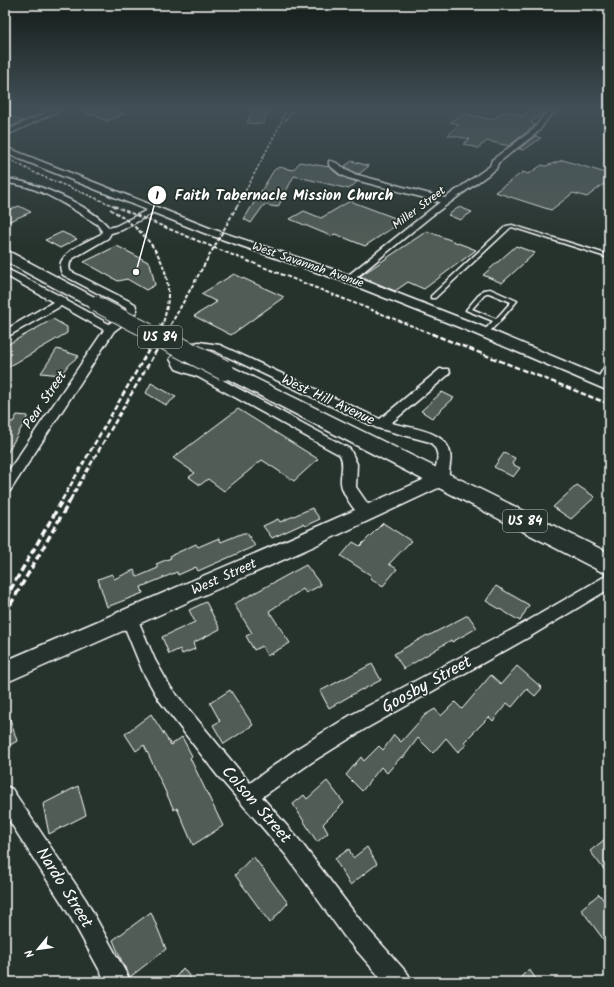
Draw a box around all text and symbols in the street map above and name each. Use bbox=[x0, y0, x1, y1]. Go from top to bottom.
street label: Miller Street bbox=[388, 181, 450, 234]
callout: Faith Tabernacle Mission Church bbox=[147, 182, 401, 209]
text: Faith Tabernacle Mission Church bbox=[175, 184, 393, 208]
text: 1 bbox=[155, 186, 159, 205]
street label: West Savannah Avenue bbox=[250, 237, 367, 293]
road number: US 84 bbox=[138, 326, 182, 348]
street label: Pear Street bbox=[17, 366, 73, 434]
street label: West Hill Avenue bbox=[278, 369, 379, 432]
road number: US 84 bbox=[503, 510, 547, 532]
street label: West Street bbox=[188, 553, 261, 601]
street label: Goosby Street bbox=[377, 649, 478, 721]
street label: Colson Street bbox=[214, 760, 298, 850]
street label: Nardo Street bbox=[28, 842, 100, 934]
north arrow bbox=[18, 929, 58, 969]
text: N bbox=[21, 946, 40, 961]

